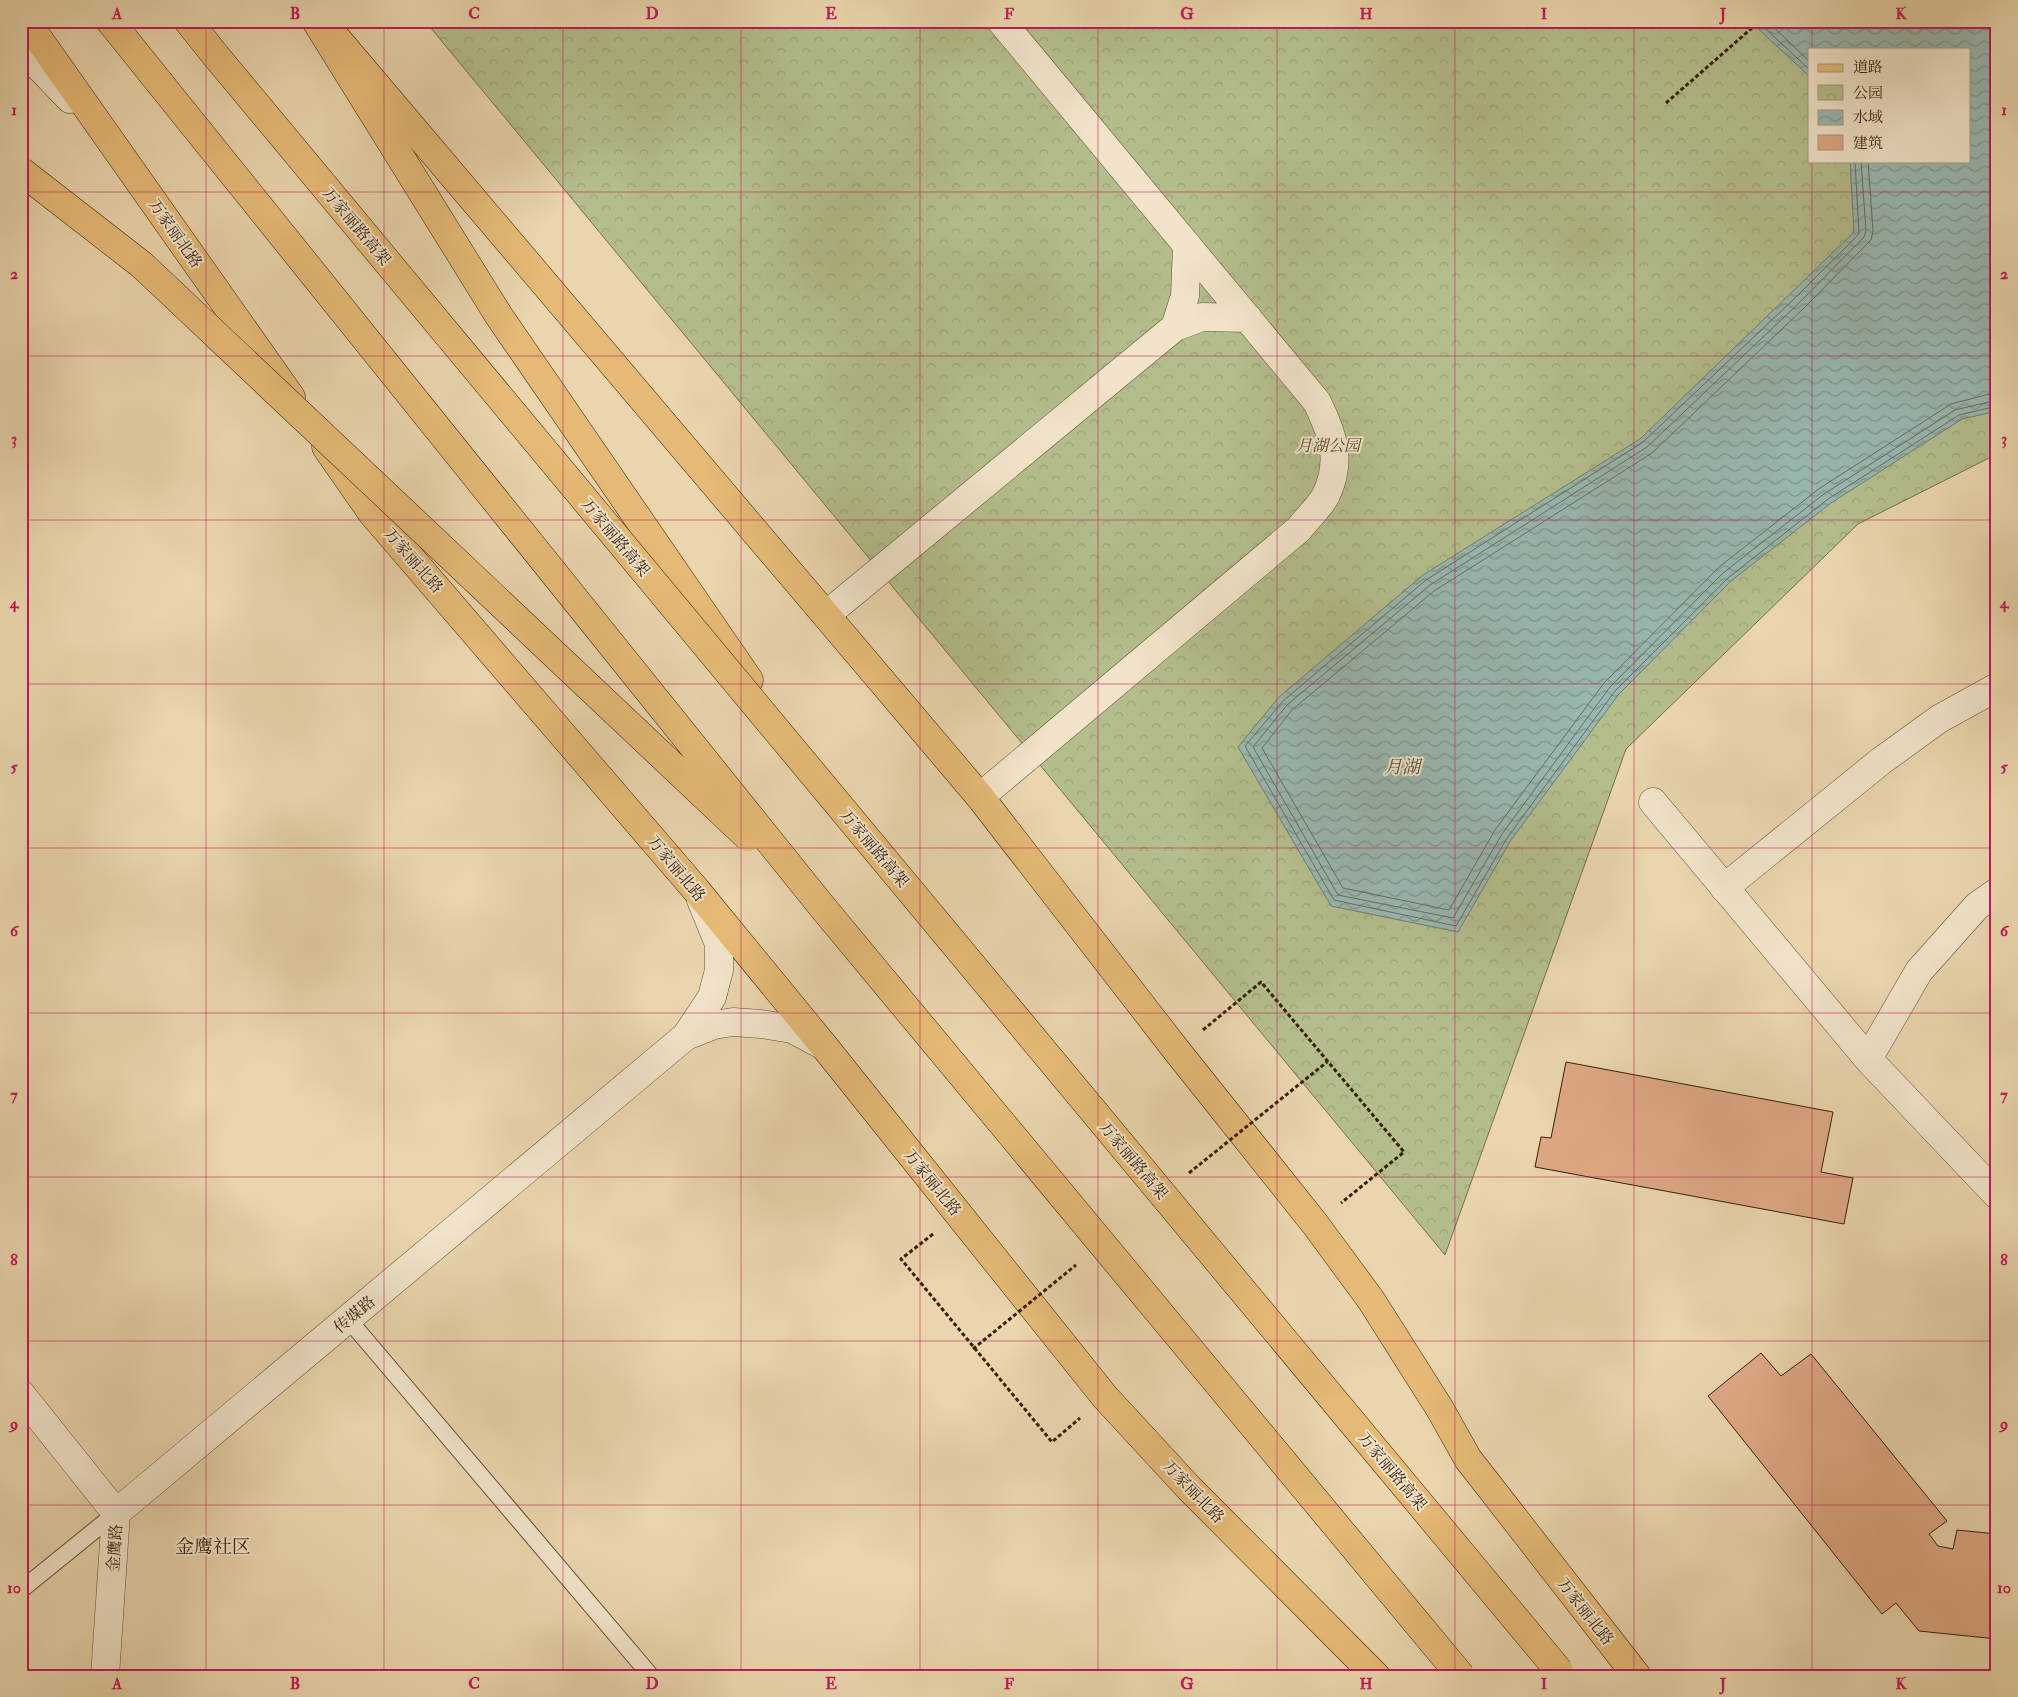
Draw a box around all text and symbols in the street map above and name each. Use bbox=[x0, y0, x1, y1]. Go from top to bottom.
text: A bbox=[111, 4, 123, 24]
text: B bbox=[290, 4, 300, 24]
text: C bbox=[468, 4, 480, 24]
text: D bbox=[645, 4, 659, 24]
text: E bbox=[825, 4, 837, 24]
text: F bbox=[1004, 4, 1014, 24]
text: G bbox=[1180, 4, 1194, 24]
text: H bbox=[1359, 4, 1373, 24]
text: I bbox=[1541, 4, 1548, 24]
text: J bbox=[1719, 4, 1727, 25]
text: K bbox=[1895, 4, 1907, 24]
legend bbox=[1808, 48, 1970, 162]
text: 道路 bbox=[1853, 58, 1883, 77]
text: 公园 bbox=[1853, 84, 1883, 103]
text: 1 bbox=[11, 100, 17, 120]
text: 1 bbox=[2001, 100, 2007, 120]
text: 水域 bbox=[1853, 108, 1883, 127]
text: 建筑 bbox=[1853, 134, 1883, 153]
street label: 万家丽路高架 bbox=[318, 183, 395, 270]
street label: 万家丽北路 bbox=[144, 195, 206, 272]
text: 2 bbox=[10, 264, 18, 284]
text: 2 bbox=[2000, 264, 2008, 284]
text: 3 bbox=[11, 429, 17, 449]
text: 3 bbox=[2001, 429, 2007, 449]
park label: 月湖公园 bbox=[1296, 436, 1363, 456]
street label: 万家丽路高架 bbox=[577, 494, 654, 581]
street label: 万家丽北路 bbox=[379, 524, 447, 597]
text: 4 bbox=[9, 593, 20, 613]
text: 4 bbox=[1999, 593, 2010, 613]
water label: 月湖 bbox=[1384, 756, 1423, 779]
text: 5 bbox=[10, 757, 18, 777]
text: 5 bbox=[2000, 757, 2008, 777]
street label: 万家丽路高架 bbox=[836, 805, 913, 892]
street label: 万家丽北路 bbox=[643, 832, 710, 906]
text: 6 bbox=[10, 921, 20, 941]
text: 6 bbox=[2000, 921, 2010, 941]
text: 7 bbox=[10, 1085, 18, 1105]
text: 7 bbox=[2000, 1085, 2008, 1105]
street label: 万家丽路高架 bbox=[1095, 1117, 1172, 1204]
street label: 万家丽北路 bbox=[899, 1145, 965, 1220]
text: 8 bbox=[10, 1250, 18, 1270]
text: 8 bbox=[2000, 1250, 2008, 1270]
street label: 传媒路 bbox=[330, 1292, 379, 1338]
text: 9 bbox=[8, 1414, 18, 1434]
text: 9 bbox=[1998, 1414, 2008, 1434]
street label: 万家丽路高架 bbox=[1354, 1428, 1431, 1515]
street label: 万家丽北路 bbox=[1158, 1456, 1228, 1527]
street label: 金鹰路 bbox=[103, 1523, 127, 1573]
district label: 金鹰社区 bbox=[175, 1535, 251, 1559]
street label: 万家丽北路 bbox=[1553, 1574, 1618, 1649]
text: 10 bbox=[7, 1578, 21, 1598]
text: 10 bbox=[1997, 1578, 2011, 1598]
text: A bbox=[111, 1674, 123, 1694]
text: B bbox=[290, 1674, 300, 1694]
text: C bbox=[468, 1674, 480, 1694]
text: D bbox=[645, 1674, 659, 1694]
text: E bbox=[825, 1674, 837, 1694]
text: F bbox=[1004, 1674, 1014, 1694]
text: G bbox=[1180, 1674, 1194, 1694]
text: H bbox=[1359, 1674, 1373, 1694]
text: I bbox=[1541, 1674, 1548, 1694]
text: J bbox=[1719, 1674, 1727, 1695]
text: K bbox=[1895, 1674, 1907, 1694]

